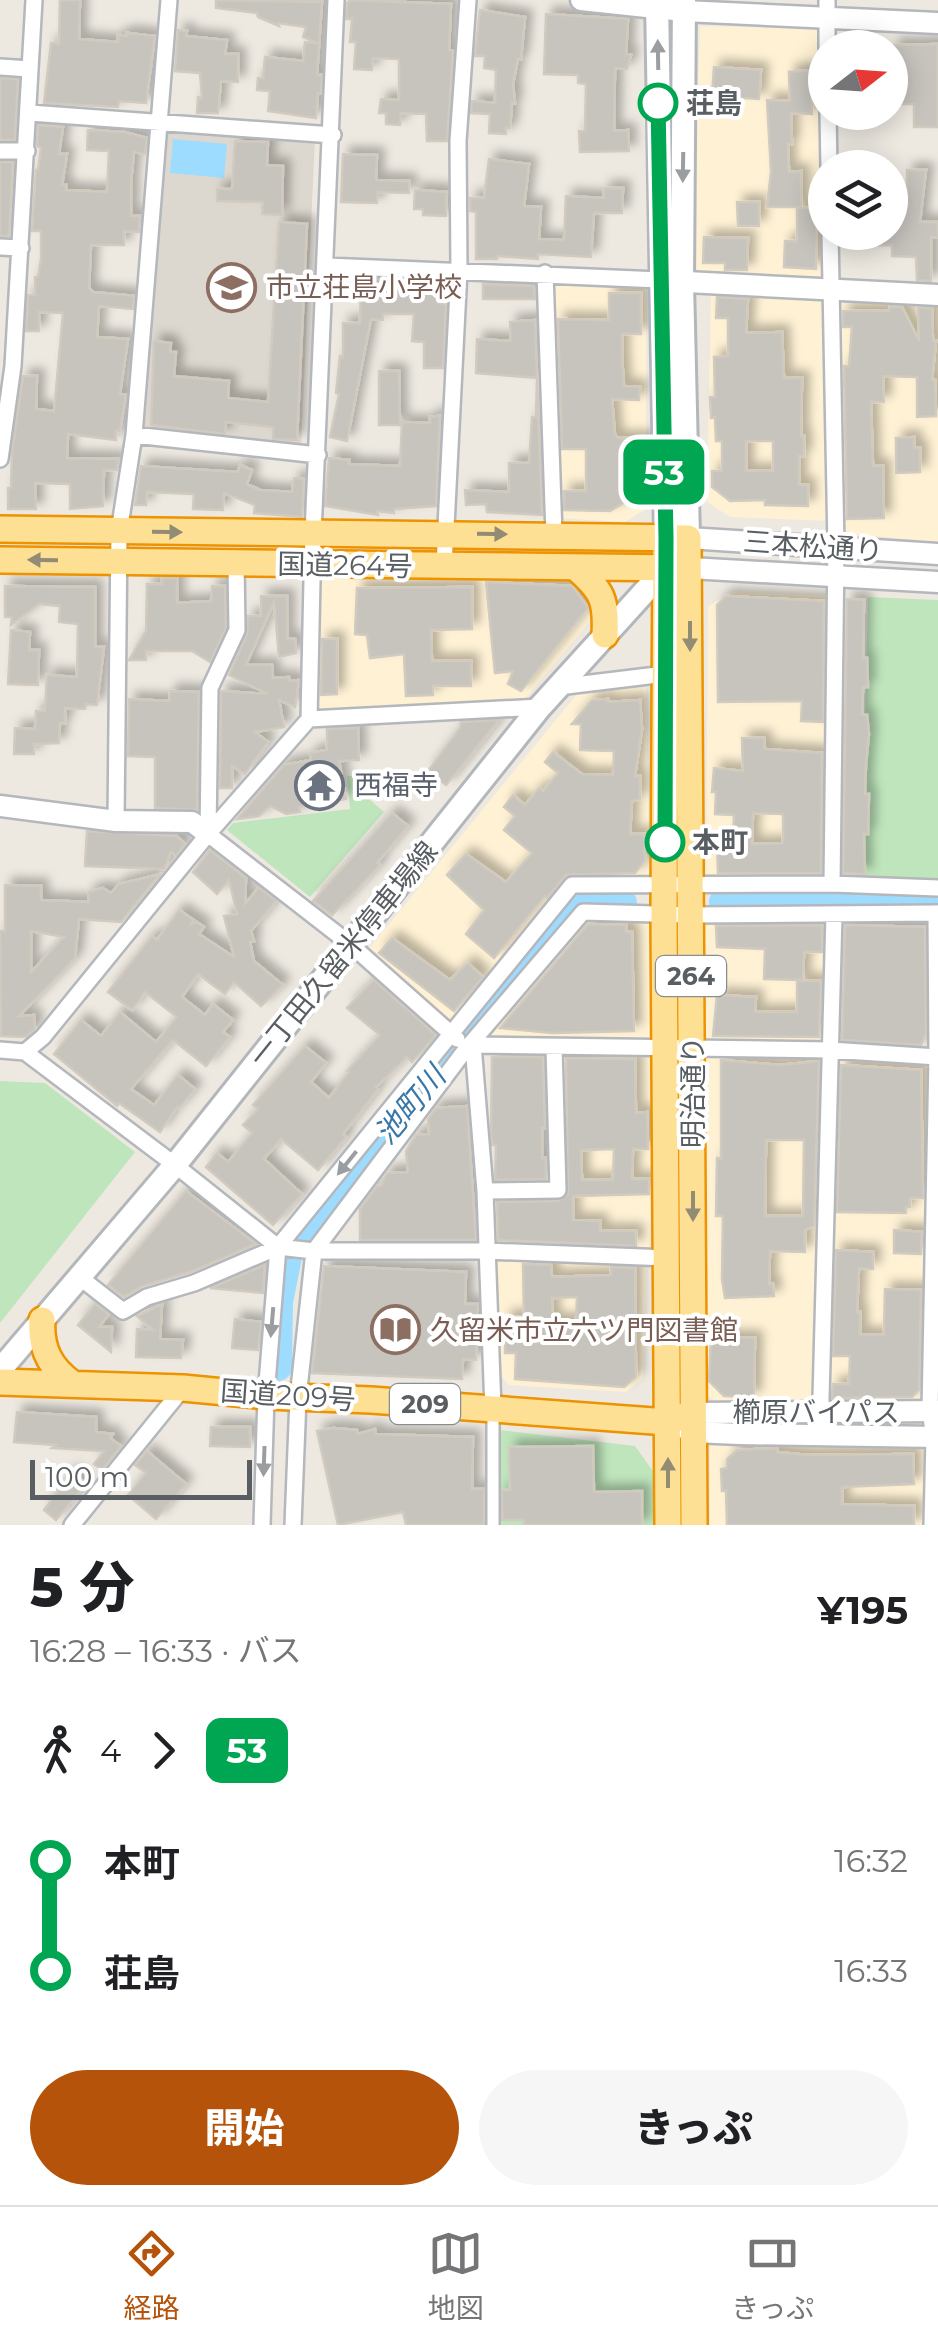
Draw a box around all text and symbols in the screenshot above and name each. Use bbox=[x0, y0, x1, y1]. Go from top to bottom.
north arrow bbox=[808, 30, 908, 130]
map controls bbox=[808, 30, 908, 250]
one-way arrow bbox=[649, 39, 665, 71]
marker: 荘島 bbox=[639, 84, 677, 122]
place label: 荘島 bbox=[686, 86, 742, 120]
button: layers bbox=[808, 150, 908, 250]
one-way arrow bbox=[675, 152, 691, 184]
school or university icon: 市立荘島小学校 bbox=[205, 261, 257, 313]
place label: 市立荘島小学校 bbox=[266, 270, 462, 304]
line badge: 53 bbox=[619, 440, 709, 504]
text: 53 bbox=[643, 451, 685, 494]
one-way arrow bbox=[152, 524, 184, 540]
street label: 三本松通り bbox=[742, 524, 884, 568]
one-way arrow bbox=[477, 527, 509, 543]
street label: 国道264号 bbox=[277, 547, 413, 583]
one-way arrow bbox=[27, 552, 59, 568]
one-way arrow bbox=[682, 620, 698, 652]
temple icon: 西福寺 bbox=[293, 759, 345, 811]
place label: 西福寺 bbox=[354, 768, 438, 802]
marker: 本町 bbox=[646, 823, 684, 861]
place label: 本町 bbox=[692, 825, 748, 859]
street label: 一丁田久留米停車場線 bbox=[242, 834, 444, 1074]
road number: 264 bbox=[656, 956, 726, 996]
street label: 明治通り bbox=[676, 1036, 710, 1148]
water label: 池町川 bbox=[367, 1056, 455, 1151]
one-way arrow bbox=[337, 1151, 358, 1176]
one-way arrow bbox=[685, 1190, 701, 1222]
library icon: 久留米市立六ツ門図書館 bbox=[369, 1304, 421, 1356]
one-way arrow bbox=[263, 1306, 279, 1338]
place label: 久留米市立六ツ門図書館 bbox=[430, 1313, 738, 1347]
street label: 国道209号 bbox=[219, 1373, 357, 1417]
road number: 209 bbox=[390, 1384, 460, 1424]
street label: 櫛原バイパス bbox=[732, 1395, 900, 1429]
one-way arrow bbox=[255, 1445, 271, 1477]
scale bar bbox=[30, 1455, 252, 1500]
one-way arrow bbox=[659, 1457, 675, 1489]
text: 100 m bbox=[45, 1460, 129, 1494]
text: 5 分 bbox=[30, 1554, 134, 1621]
text: ¥195 bbox=[817, 1587, 908, 1634]
text: 16:28 – 16:33 · バス bbox=[30, 1631, 302, 1670]
icon: walk bbox=[30, 1723, 85, 1778]
icon: forward bbox=[136, 1723, 191, 1778]
text: 53 bbox=[226, 1729, 268, 1772]
text: 4 bbox=[100, 1731, 121, 1770]
text: 本町 bbox=[104, 1840, 180, 1887]
text: 16:32 bbox=[834, 1841, 908, 1880]
text: 荘島 bbox=[104, 1950, 180, 1997]
text: 16:33 bbox=[834, 1951, 908, 1990]
button: 開始 bbox=[30, 2070, 459, 2185]
button: きっぷ bbox=[479, 2070, 908, 2185]
tab: 経路 bbox=[124, 2226, 180, 2326]
tab: 地図 bbox=[428, 2226, 484, 2326]
tab: きっぷ bbox=[731, 2226, 814, 2326]

